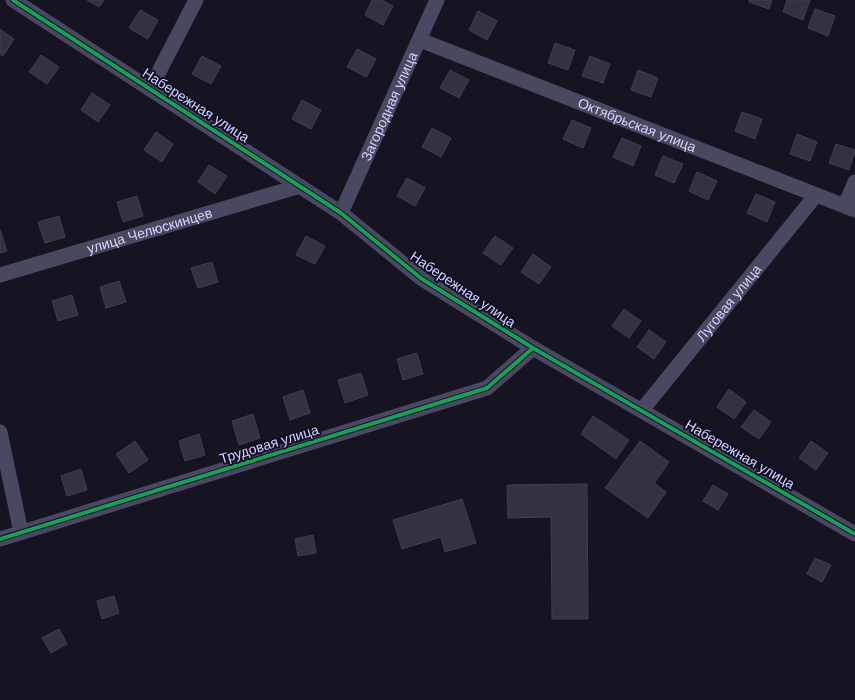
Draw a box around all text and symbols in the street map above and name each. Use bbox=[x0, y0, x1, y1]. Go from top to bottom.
street label: Загородная улица bbox=[358, 49, 421, 163]
street label: Набережная улица bbox=[140, 65, 252, 146]
street label: Октябрьская улица bbox=[576, 95, 699, 155]
street label: улица Челюскинцев bbox=[85, 205, 214, 257]
street label: Набережная улица bbox=[407, 248, 519, 330]
street label: Луговая улица bbox=[693, 261, 765, 344]
street label: Набережная улица bbox=[682, 416, 798, 492]
street label: Трудовая улица bbox=[217, 421, 321, 467]

